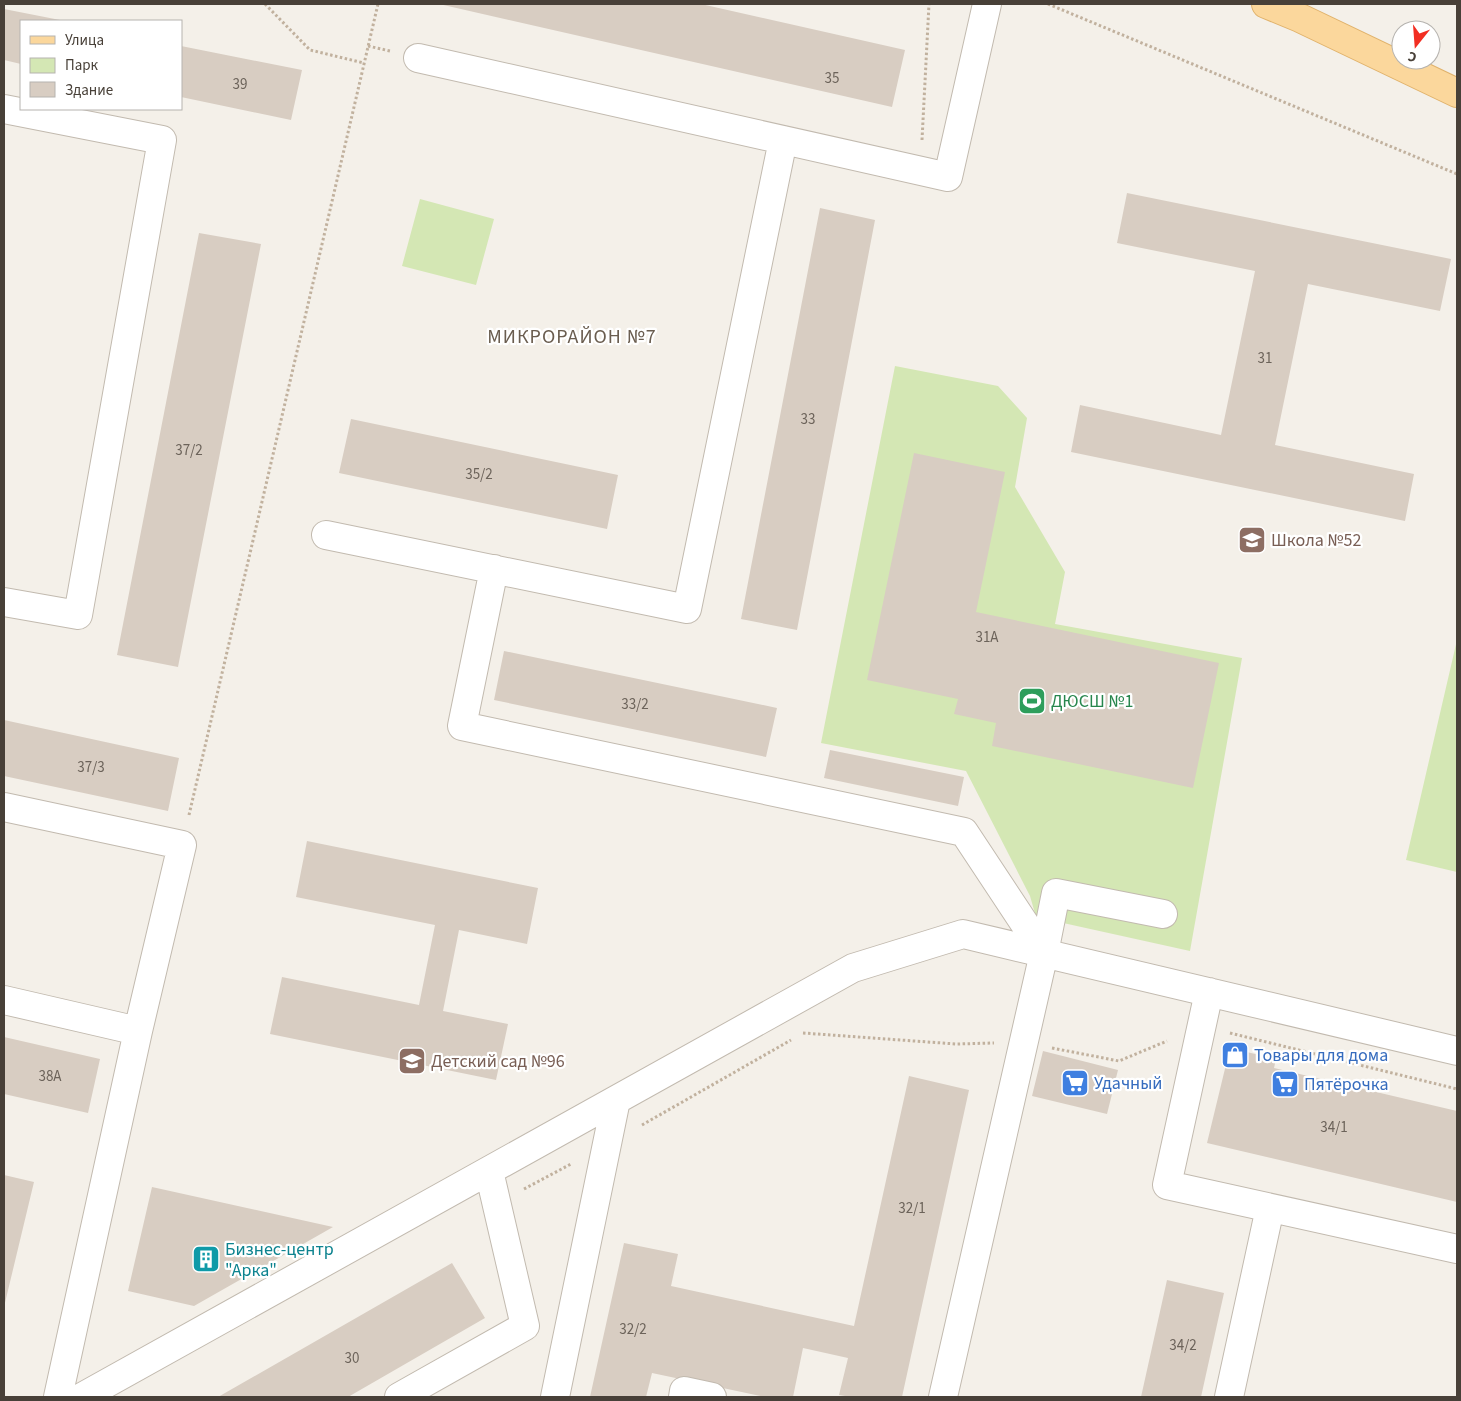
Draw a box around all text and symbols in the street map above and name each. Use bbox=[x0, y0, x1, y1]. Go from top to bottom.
legend bbox=[20, 20, 182, 110]
north arrow bbox=[1391, 20, 1441, 70]
text: Улица bbox=[65, 30, 104, 51]
text: С bbox=[1406, 46, 1419, 67]
text: Парк bbox=[65, 55, 99, 76]
house number: 35 bbox=[825, 68, 839, 89]
house number: 39 bbox=[233, 74, 247, 95]
text: Здание bbox=[65, 80, 113, 101]
district label: МИКРОРАЙОН №7 bbox=[487, 323, 657, 351]
house number: 31 bbox=[1258, 348, 1272, 369]
house number: 33 bbox=[801, 409, 815, 430]
house number: 37/2 bbox=[175, 440, 203, 461]
house number: 35/2 bbox=[465, 464, 493, 485]
school or university icon: Школа №52 bbox=[1237, 525, 1267, 555]
place label: Школа №52 bbox=[1271, 528, 1361, 553]
house number: 31А bbox=[975, 627, 999, 648]
sports icon: ДЮСШ №1 bbox=[1017, 686, 1047, 716]
place label: ДЮСШ №1 bbox=[1051, 689, 1133, 714]
house number: 33/2 bbox=[621, 694, 649, 715]
house number: 37/3 bbox=[77, 757, 105, 778]
shop icon: Товары для дома bbox=[1220, 1040, 1250, 1070]
place label: Товары для дома bbox=[1254, 1043, 1388, 1068]
school or university icon: Детский сад №96 bbox=[397, 1046, 427, 1076]
place label: Детский сад №96 bbox=[431, 1049, 565, 1074]
house number: 38А bbox=[38, 1066, 62, 1087]
supermarket icon: Удачный bbox=[1060, 1068, 1090, 1098]
supermarket icon: Пятёрочка bbox=[1270, 1069, 1300, 1099]
place label: Удачный bbox=[1094, 1071, 1163, 1096]
place label: Пятёрочка bbox=[1304, 1072, 1389, 1097]
house number: 34/1 bbox=[1320, 1117, 1348, 1138]
house number: 32/1 bbox=[898, 1198, 926, 1219]
place label: Бизнес-центр "Арка" bbox=[225, 1237, 334, 1283]
building icon: Бизнес-центр "Арка" bbox=[191, 1244, 221, 1274]
house number: 32/2 bbox=[619, 1319, 647, 1340]
house number: 34/2 bbox=[1169, 1335, 1197, 1356]
house number: 30 bbox=[345, 1348, 359, 1369]

